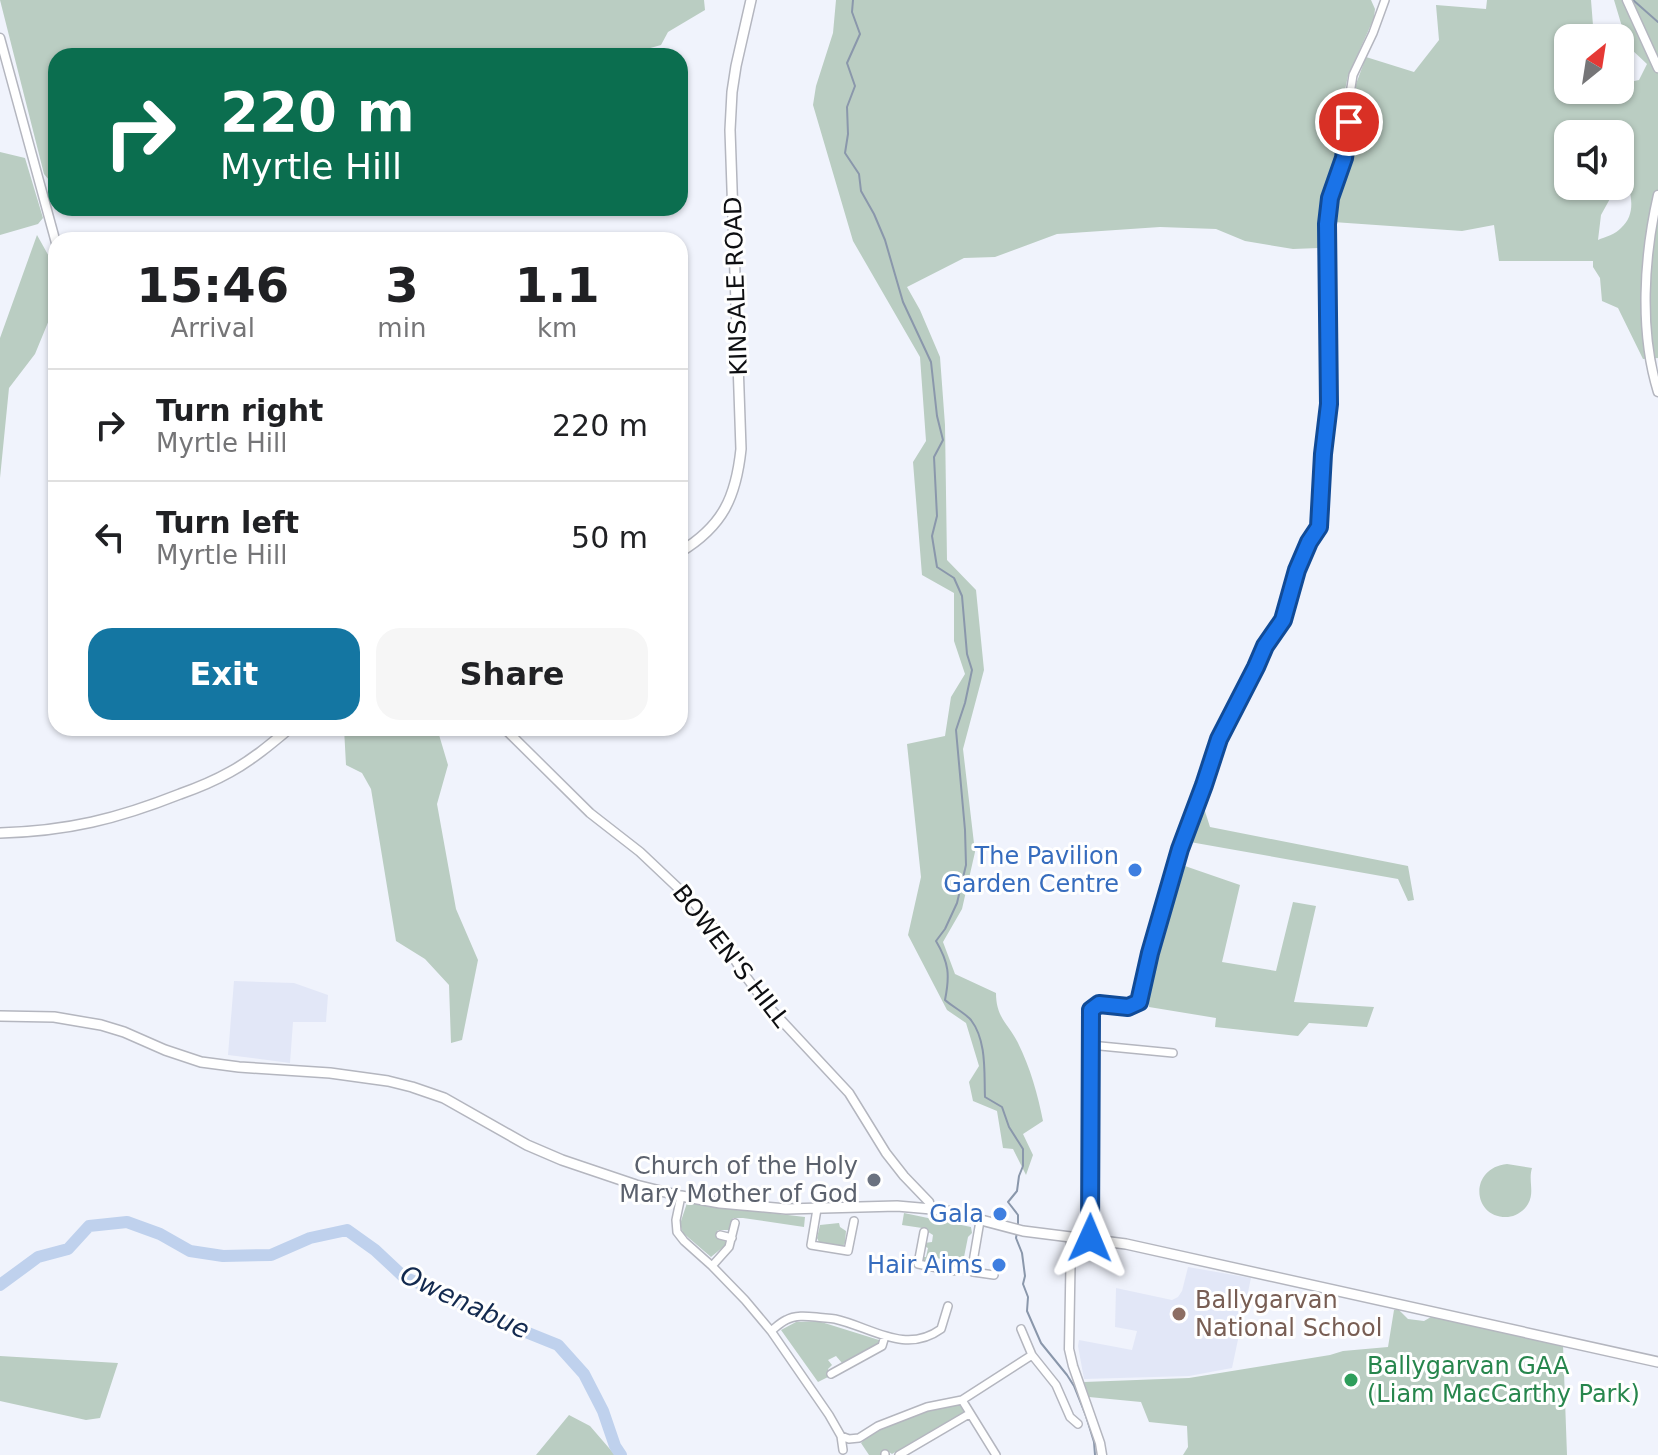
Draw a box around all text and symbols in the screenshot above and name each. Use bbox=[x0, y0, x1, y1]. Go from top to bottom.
north arrow bbox=[1554, 24, 1634, 104]
map controls bbox=[1554, 24, 1634, 200]
text: 220 m bbox=[220, 79, 415, 144]
icon: right bbox=[88, 80, 192, 184]
pin bbox=[1315, 88, 1383, 156]
icon: arrive bbox=[1327, 100, 1371, 144]
button: sound bbox=[1554, 120, 1634, 200]
text: Myrtle Hill bbox=[220, 146, 402, 187]
street label: KINSALE ROAD bbox=[719, 196, 753, 376]
text: 15:46 bbox=[136, 257, 289, 313]
text: 3 bbox=[385, 257, 419, 313]
text: 1.1 bbox=[515, 257, 600, 313]
text: Arrival bbox=[170, 313, 255, 343]
text: min bbox=[377, 313, 426, 343]
text: km bbox=[537, 313, 577, 343]
text: Turn right bbox=[156, 393, 323, 428]
icon: right bbox=[88, 403, 132, 447]
text: 220 m bbox=[552, 408, 648, 443]
text: Myrtle Hill bbox=[156, 428, 287, 458]
text: Turn left bbox=[156, 505, 299, 540]
icon: left bbox=[88, 515, 132, 559]
text: 50 m bbox=[571, 520, 648, 555]
text: Myrtle Hill bbox=[156, 540, 287, 570]
button: Exit bbox=[88, 628, 360, 720]
button: Share bbox=[376, 628, 648, 720]
place label: The Pavilion Garden Centre bbox=[943, 842, 1119, 898]
marker: The Pavilion Garden Centre bbox=[1126, 861, 1144, 879]
street label: BOWEN'S HILL bbox=[667, 879, 796, 1033]
place label: Church of the Holy Mary Mother of God bbox=[619, 1152, 858, 1208]
marker: Church of the Holy Mary Mother of God bbox=[865, 1171, 883, 1189]
position arrow bbox=[1048, 1196, 1132, 1280]
place label: Gala bbox=[929, 1200, 984, 1228]
marker: Gala bbox=[991, 1205, 1009, 1223]
place label: Hair Aims bbox=[867, 1251, 983, 1279]
marker: Hair Aims bbox=[990, 1256, 1008, 1274]
water label: Owenabue bbox=[396, 1259, 534, 1345]
place label: Ballygarvan National School bbox=[1195, 1286, 1382, 1342]
marker: Ballygarvan National School bbox=[1170, 1305, 1188, 1323]
place label: Ballygarvan GAA (Liam MacCarthy Park) bbox=[1367, 1352, 1640, 1408]
marker: Ballygarvan GAA (Liam MacCarthy Park) bbox=[1342, 1371, 1360, 1389]

